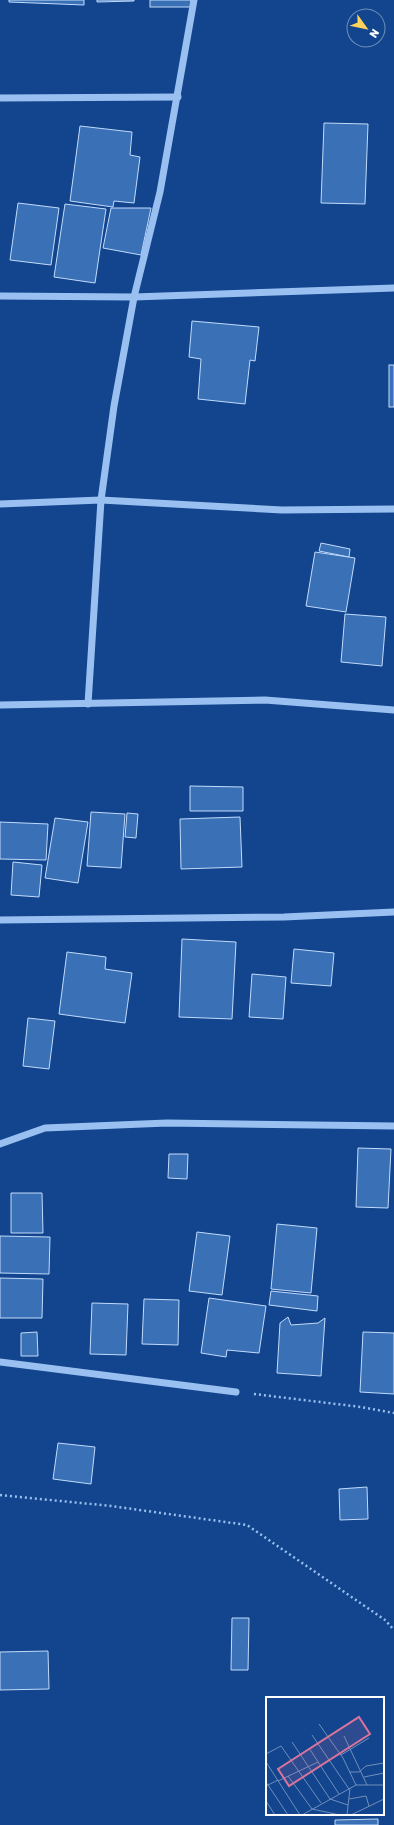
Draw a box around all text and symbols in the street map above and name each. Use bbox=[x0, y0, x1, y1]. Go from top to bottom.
north arrow bbox=[346, 8, 386, 48]
text: N bbox=[366, 26, 382, 40]
inset map bbox=[266, 1697, 384, 1815]

